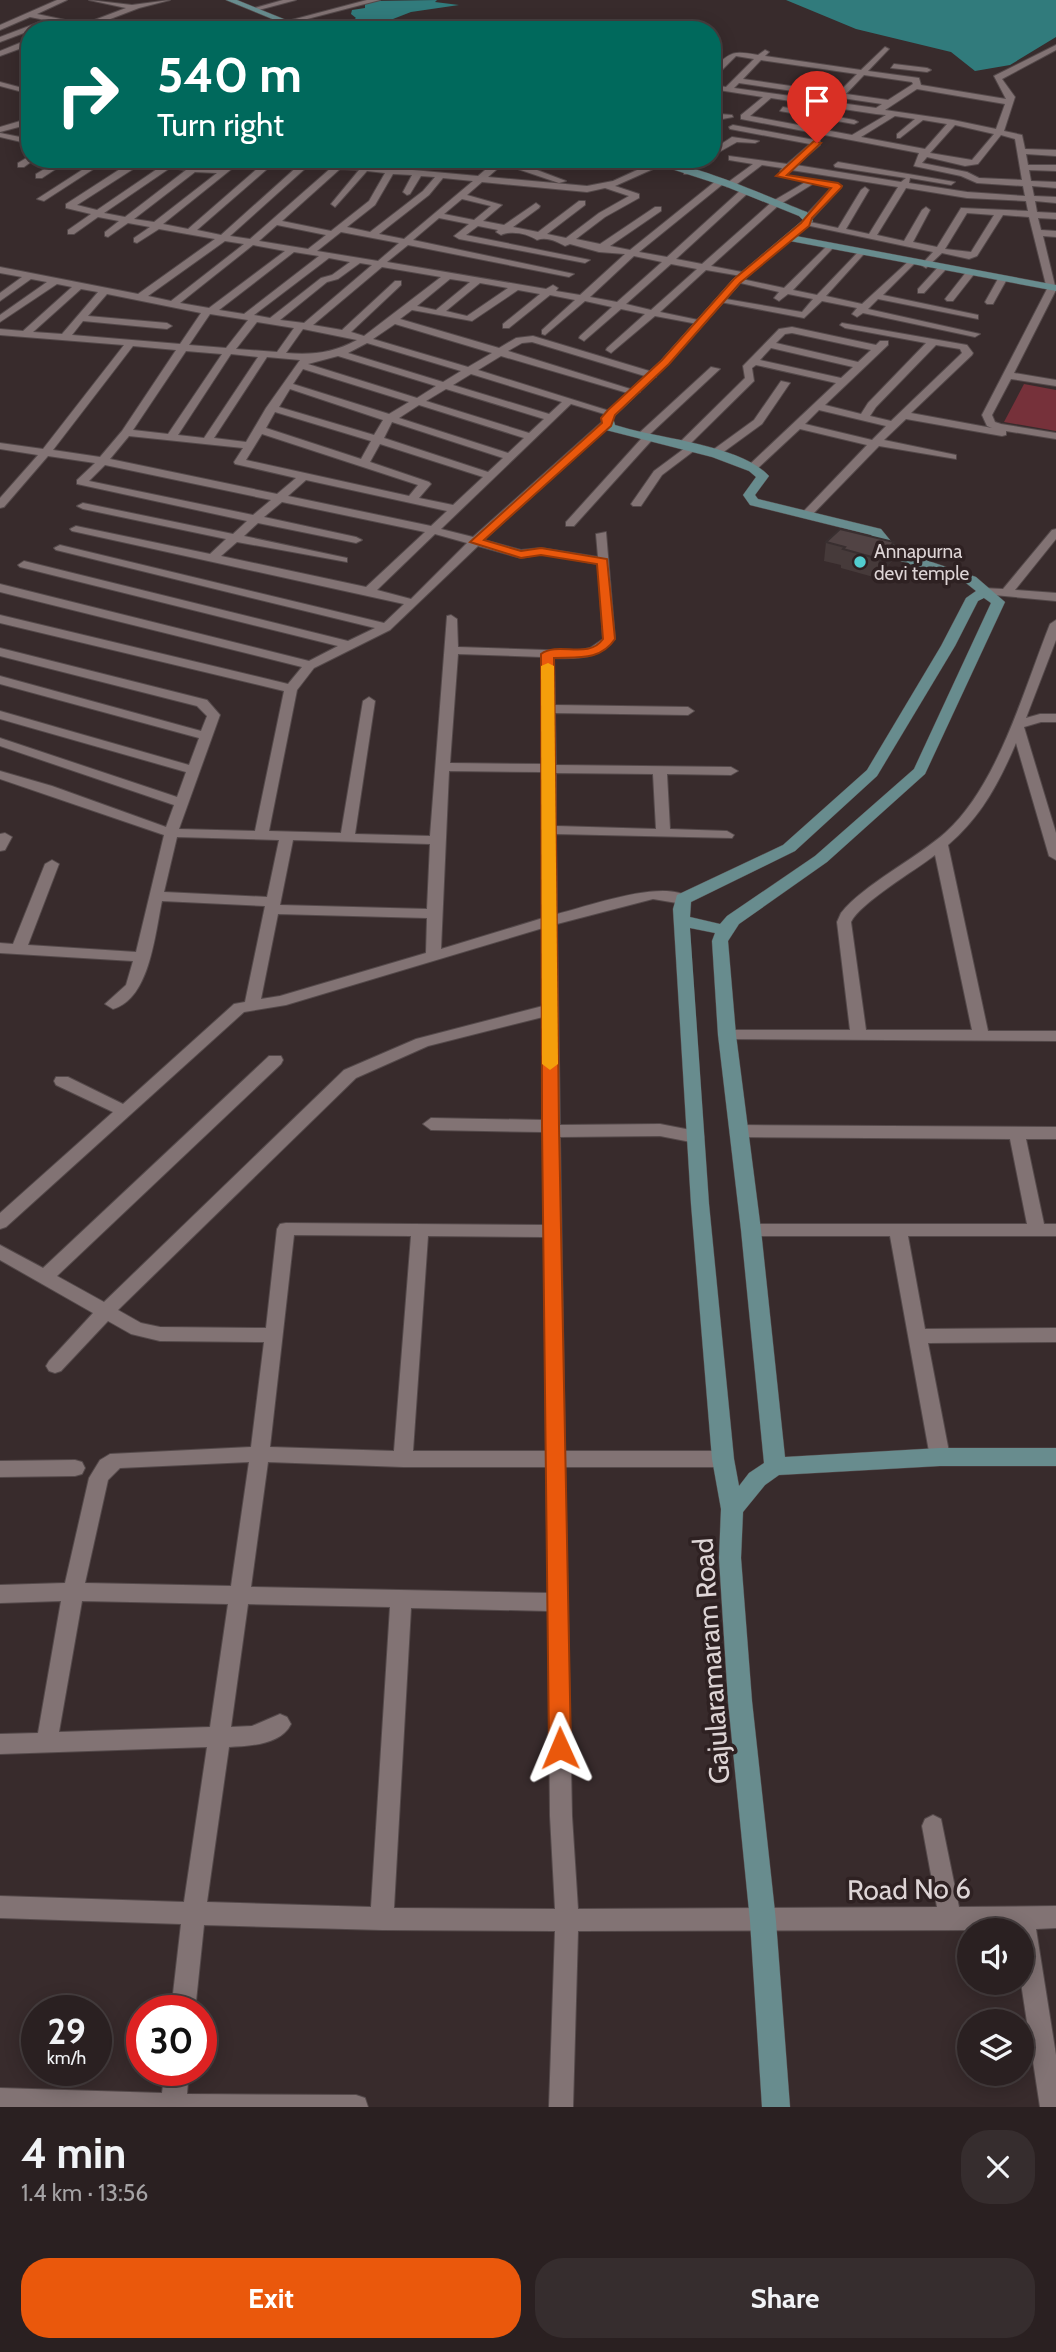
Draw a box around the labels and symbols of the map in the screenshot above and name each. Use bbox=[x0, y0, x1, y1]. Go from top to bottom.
pin bbox=[787, 71, 847, 143]
place label: Annapurna devi temple bbox=[874, 540, 970, 585]
marker: Annapurna devi temple bbox=[852, 554, 868, 570]
street label: Gajularamaram Road bbox=[685, 1537, 737, 1785]
position arrow bbox=[523, 1711, 597, 1785]
street label: Road No 6 bbox=[847, 1871, 971, 1907]
speed limit sign: 30 bbox=[126, 1995, 217, 2086]

